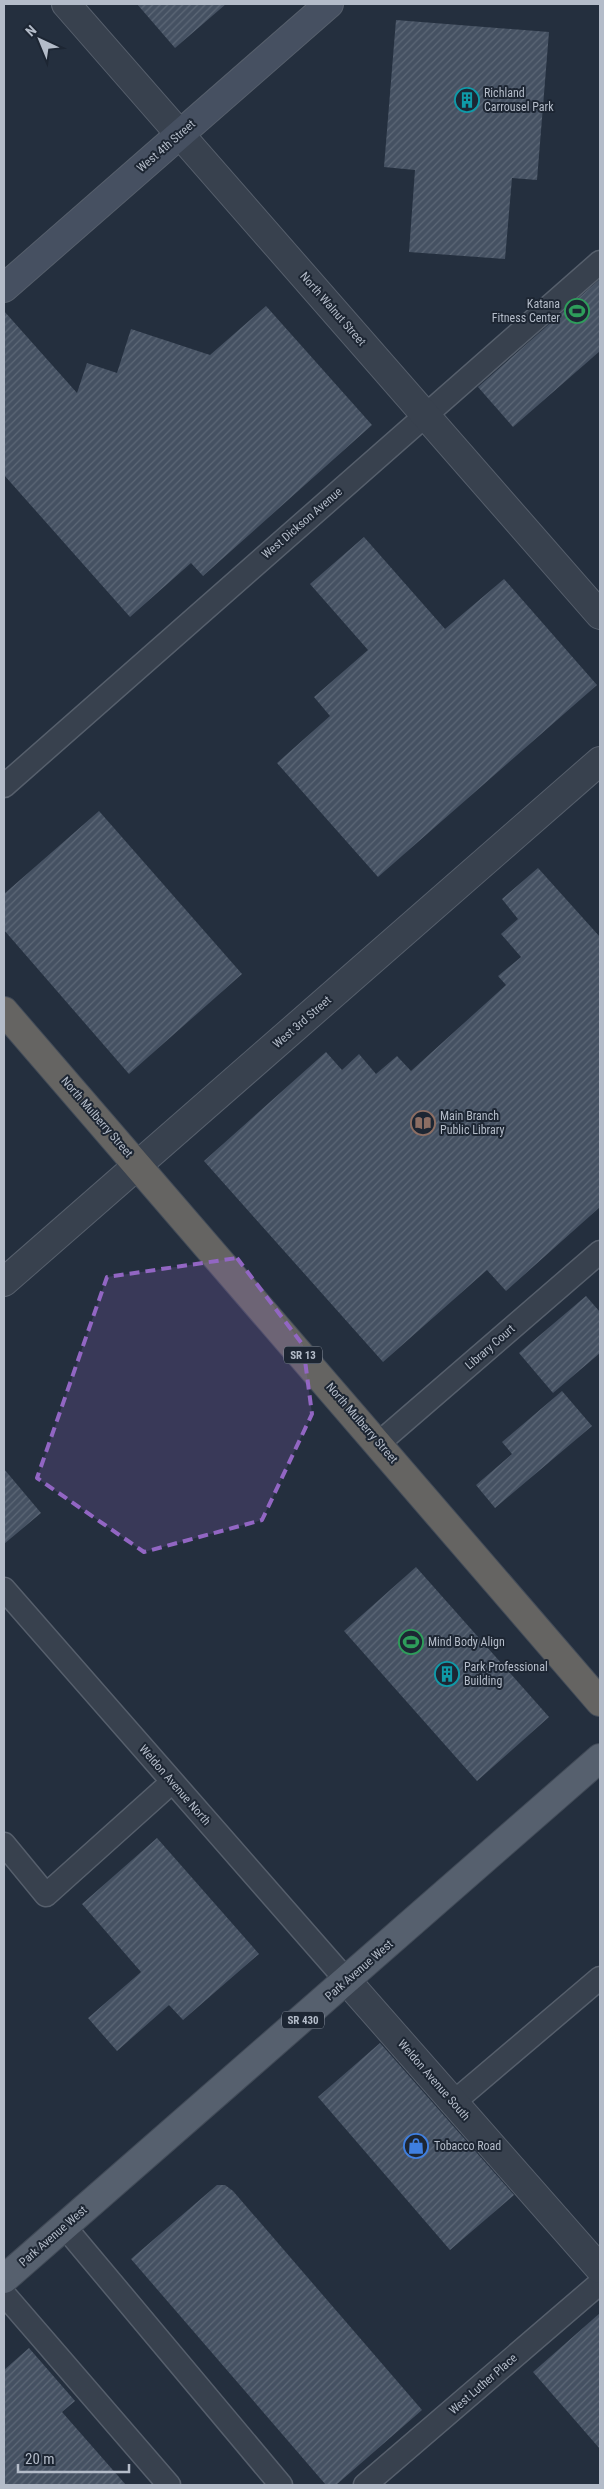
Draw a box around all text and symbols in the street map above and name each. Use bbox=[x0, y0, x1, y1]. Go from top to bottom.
north arrow bbox=[15, 15, 65, 65]
text: N bbox=[22, 22, 40, 39]
place label: Richland Carrousel Park bbox=[484, 86, 554, 114]
building icon: Richland Carrousel Park bbox=[454, 87, 480, 113]
street label: West 4th Street bbox=[134, 117, 198, 175]
street label: North Walnut Street bbox=[297, 269, 369, 349]
place label: Katana Fitness Center bbox=[492, 297, 560, 325]
sports icon: Katana Fitness Center bbox=[564, 298, 590, 324]
street label: West Dickson Avenue bbox=[259, 484, 345, 562]
street label: West 3rd Street bbox=[270, 993, 334, 1051]
street label: North Mulberry Street bbox=[58, 1074, 136, 1160]
place label: Main Branch Public Library bbox=[440, 1109, 504, 1137]
library icon: Main Branch Public Library bbox=[410, 1110, 436, 1136]
street label: Library Court bbox=[462, 1321, 518, 1372]
road number: SR 13 bbox=[284, 1346, 322, 1364]
street label: North Mulberry Street bbox=[323, 1380, 401, 1466]
sports icon: Mind Body Align bbox=[398, 1629, 424, 1655]
place label: Mind Body Align bbox=[428, 1635, 505, 1649]
place label: Park Professional Building bbox=[464, 1660, 548, 1688]
building icon: Park Professional Building bbox=[434, 1661, 460, 1687]
street label: Weldon Avenue North bbox=[136, 1742, 214, 1828]
street label: Park Avenue West bbox=[322, 1937, 396, 2003]
road number: SR 430 bbox=[282, 2012, 324, 2028]
street label: Weldon Avenue South bbox=[395, 2037, 473, 2123]
shop icon: Tobacco Road bbox=[403, 2133, 429, 2159]
place label: Tobacco Road bbox=[434, 2139, 501, 2153]
street label: Park Avenue West bbox=[16, 2203, 90, 2269]
street label: West Luther Place bbox=[446, 2350, 520, 2417]
scale bar bbox=[18, 2442, 129, 2474]
text: 20 m bbox=[25, 2450, 55, 2468]

